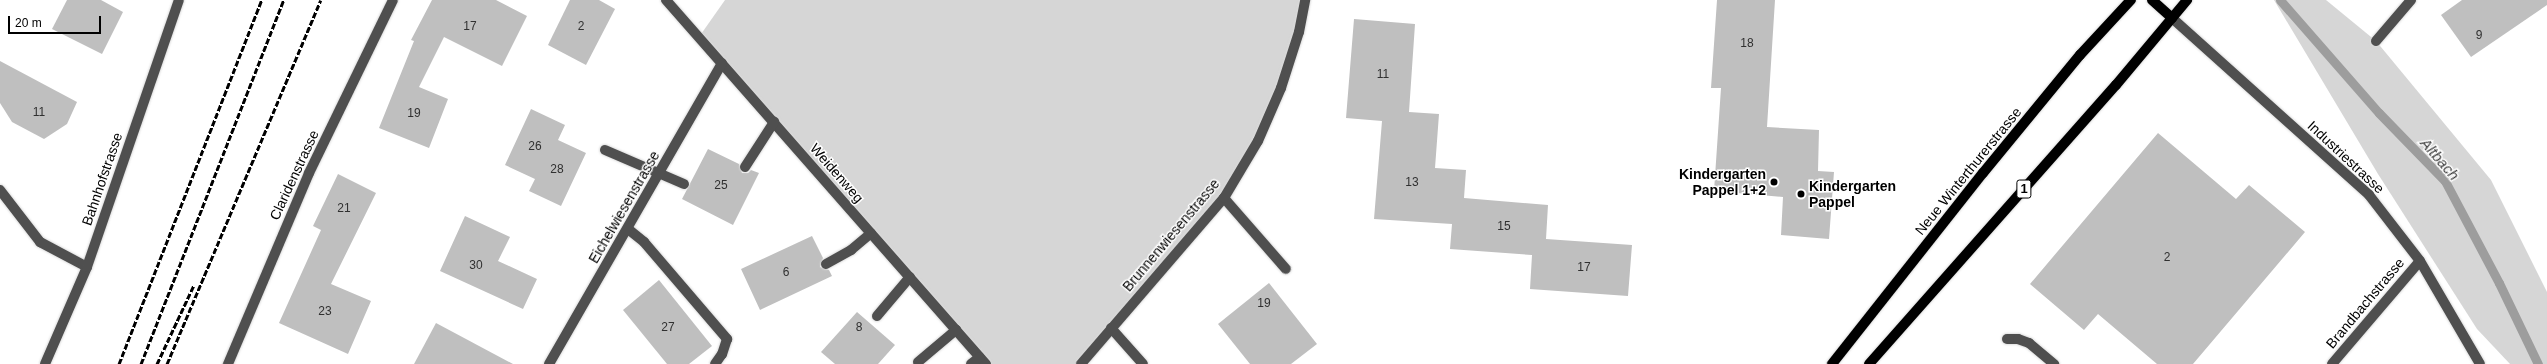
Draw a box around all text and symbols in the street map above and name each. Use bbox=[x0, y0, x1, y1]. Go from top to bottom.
scale bar bbox=[10, 8, 103, 34]
text: 20 m bbox=[15, 16, 42, 30]
house number: 17 bbox=[463, 20, 477, 34]
house number: 2 bbox=[578, 20, 584, 34]
house number: 9 bbox=[2476, 29, 2482, 43]
house number: 18 bbox=[1740, 37, 1754, 51]
house number: 11 bbox=[1377, 68, 1389, 82]
street label: Neue Winterthurerstrasse bbox=[1911, 104, 2025, 238]
house number: 11 bbox=[33, 106, 45, 120]
house number: 19 bbox=[407, 107, 421, 121]
street label: Industriestrasse bbox=[2304, 117, 2388, 197]
street label: Claridenstrasse bbox=[266, 127, 322, 223]
street label: Bahnhofstrasse bbox=[78, 130, 126, 228]
water label: Altbach bbox=[2417, 134, 2463, 184]
house number: 26 bbox=[528, 140, 542, 154]
street label: Weidenweg bbox=[807, 140, 867, 206]
street label: Eichelwiesenstrasse bbox=[585, 148, 663, 266]
house number: 28 bbox=[550, 163, 564, 177]
place label: Kindergarten Pappel 1+2 bbox=[1679, 166, 1766, 198]
street label: Brunnenwiesenstrasse bbox=[1119, 175, 1223, 295]
house number: 13 bbox=[1405, 176, 1419, 190]
marker: Kindergarten Pappel 1+2 bbox=[1769, 177, 1779, 187]
place label: Kindergarten Pappel bbox=[1809, 178, 1896, 210]
road number: 1 bbox=[2016, 178, 2032, 200]
house number: 25 bbox=[714, 179, 728, 193]
marker: Kindergarten Pappel bbox=[1796, 189, 1806, 199]
house number: 21 bbox=[337, 202, 351, 216]
house number: 15 bbox=[1497, 220, 1511, 234]
house number: 2 bbox=[2164, 251, 2170, 265]
street label: Brandbachstrasse bbox=[2322, 254, 2408, 352]
house number: 30 bbox=[469, 259, 483, 273]
house number: 17 bbox=[1577, 261, 1591, 275]
house number: 6 bbox=[783, 266, 789, 280]
house number: 19 bbox=[1257, 297, 1271, 311]
house number: 23 bbox=[318, 305, 332, 319]
house number: 27 bbox=[661, 321, 675, 335]
house number: 8 bbox=[856, 321, 862, 335]

